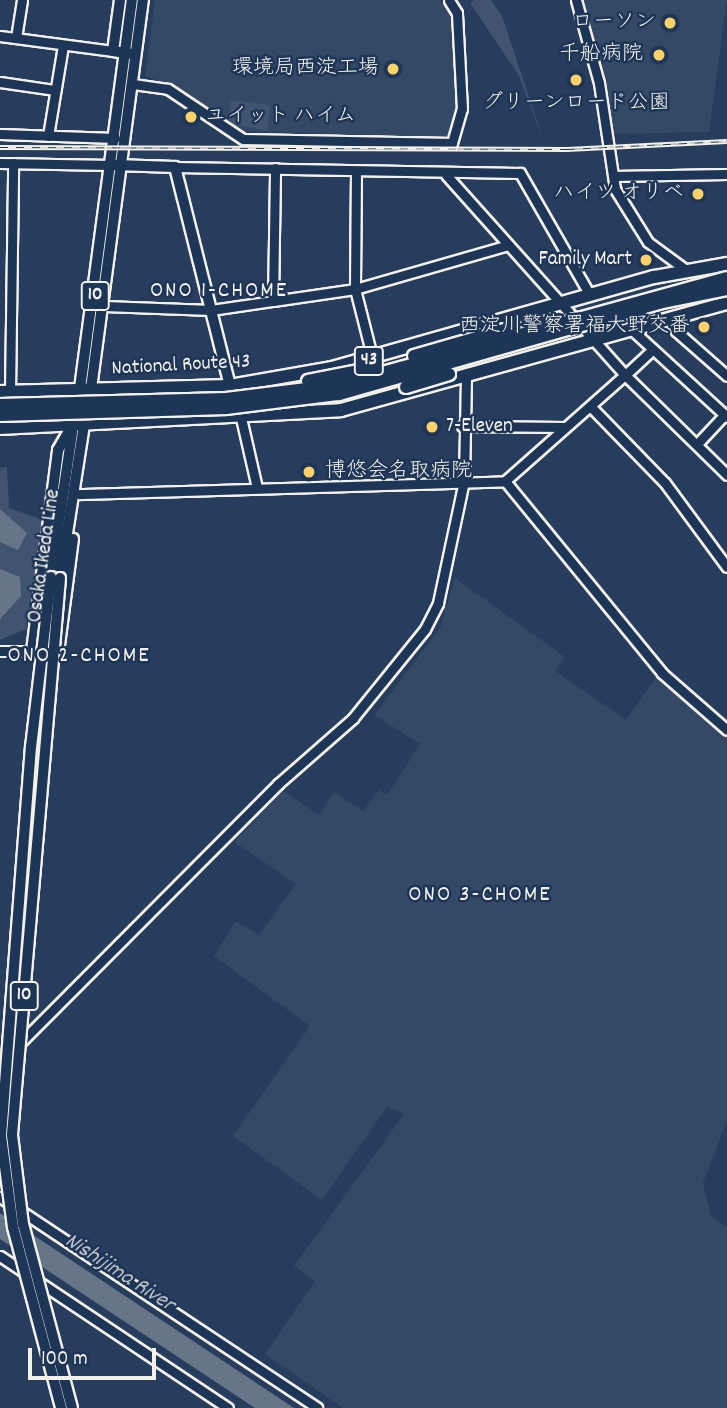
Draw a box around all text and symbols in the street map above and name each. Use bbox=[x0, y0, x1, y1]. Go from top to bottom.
place label: ローソン bbox=[572, 10, 656, 36]
marker: ローソン bbox=[662, 15, 678, 31]
place label: 千船病院 bbox=[559, 42, 643, 68]
marker: 千船病院 bbox=[649, 45, 669, 65]
place label: 環境局西淀工場 bbox=[232, 56, 379, 82]
marker: 環境局西淀工場 bbox=[385, 61, 401, 77]
marker: グリーンロード公園 bbox=[568, 72, 584, 88]
place label: グリーンロード公園 bbox=[482, 91, 670, 117]
place label: ユイット ハイム bbox=[205, 104, 357, 130]
marker: ユイット ハイム bbox=[183, 109, 199, 125]
place label: ハイツ オリベ bbox=[553, 181, 684, 207]
marker: ハイツ オリベ bbox=[690, 186, 706, 202]
place label: Family Mart bbox=[539, 247, 632, 273]
marker: Family Mart bbox=[638, 252, 654, 268]
district label: ONO 1-CHOME bbox=[151, 278, 287, 306]
road number: 10 bbox=[79, 280, 111, 312]
place label: 西淀川警察署福大野交番 bbox=[459, 314, 690, 340]
marker: 西淀川警察署福大野交番 bbox=[696, 319, 712, 335]
road number: 43 bbox=[353, 346, 385, 376]
street label: National Route 43 bbox=[111, 350, 251, 382]
place label: 7-Eleven bbox=[446, 414, 513, 440]
marker: 7-Eleven bbox=[424, 419, 440, 435]
place label: 博悠会名取病院 bbox=[325, 459, 472, 485]
marker: 博悠会名取病院 bbox=[299, 462, 319, 482]
street label: Osaka Ikeda Line bbox=[23, 488, 67, 624]
district label: ONO 2-CHOME bbox=[9, 643, 149, 671]
district label: ONO 3-CHOME bbox=[410, 882, 550, 910]
road number: 10 bbox=[8, 980, 40, 1012]
water label: Nishijima River bbox=[59, 1228, 179, 1320]
scale bar bbox=[32, 1334, 159, 1378]
text: 100 m bbox=[41, 1345, 88, 1375]

